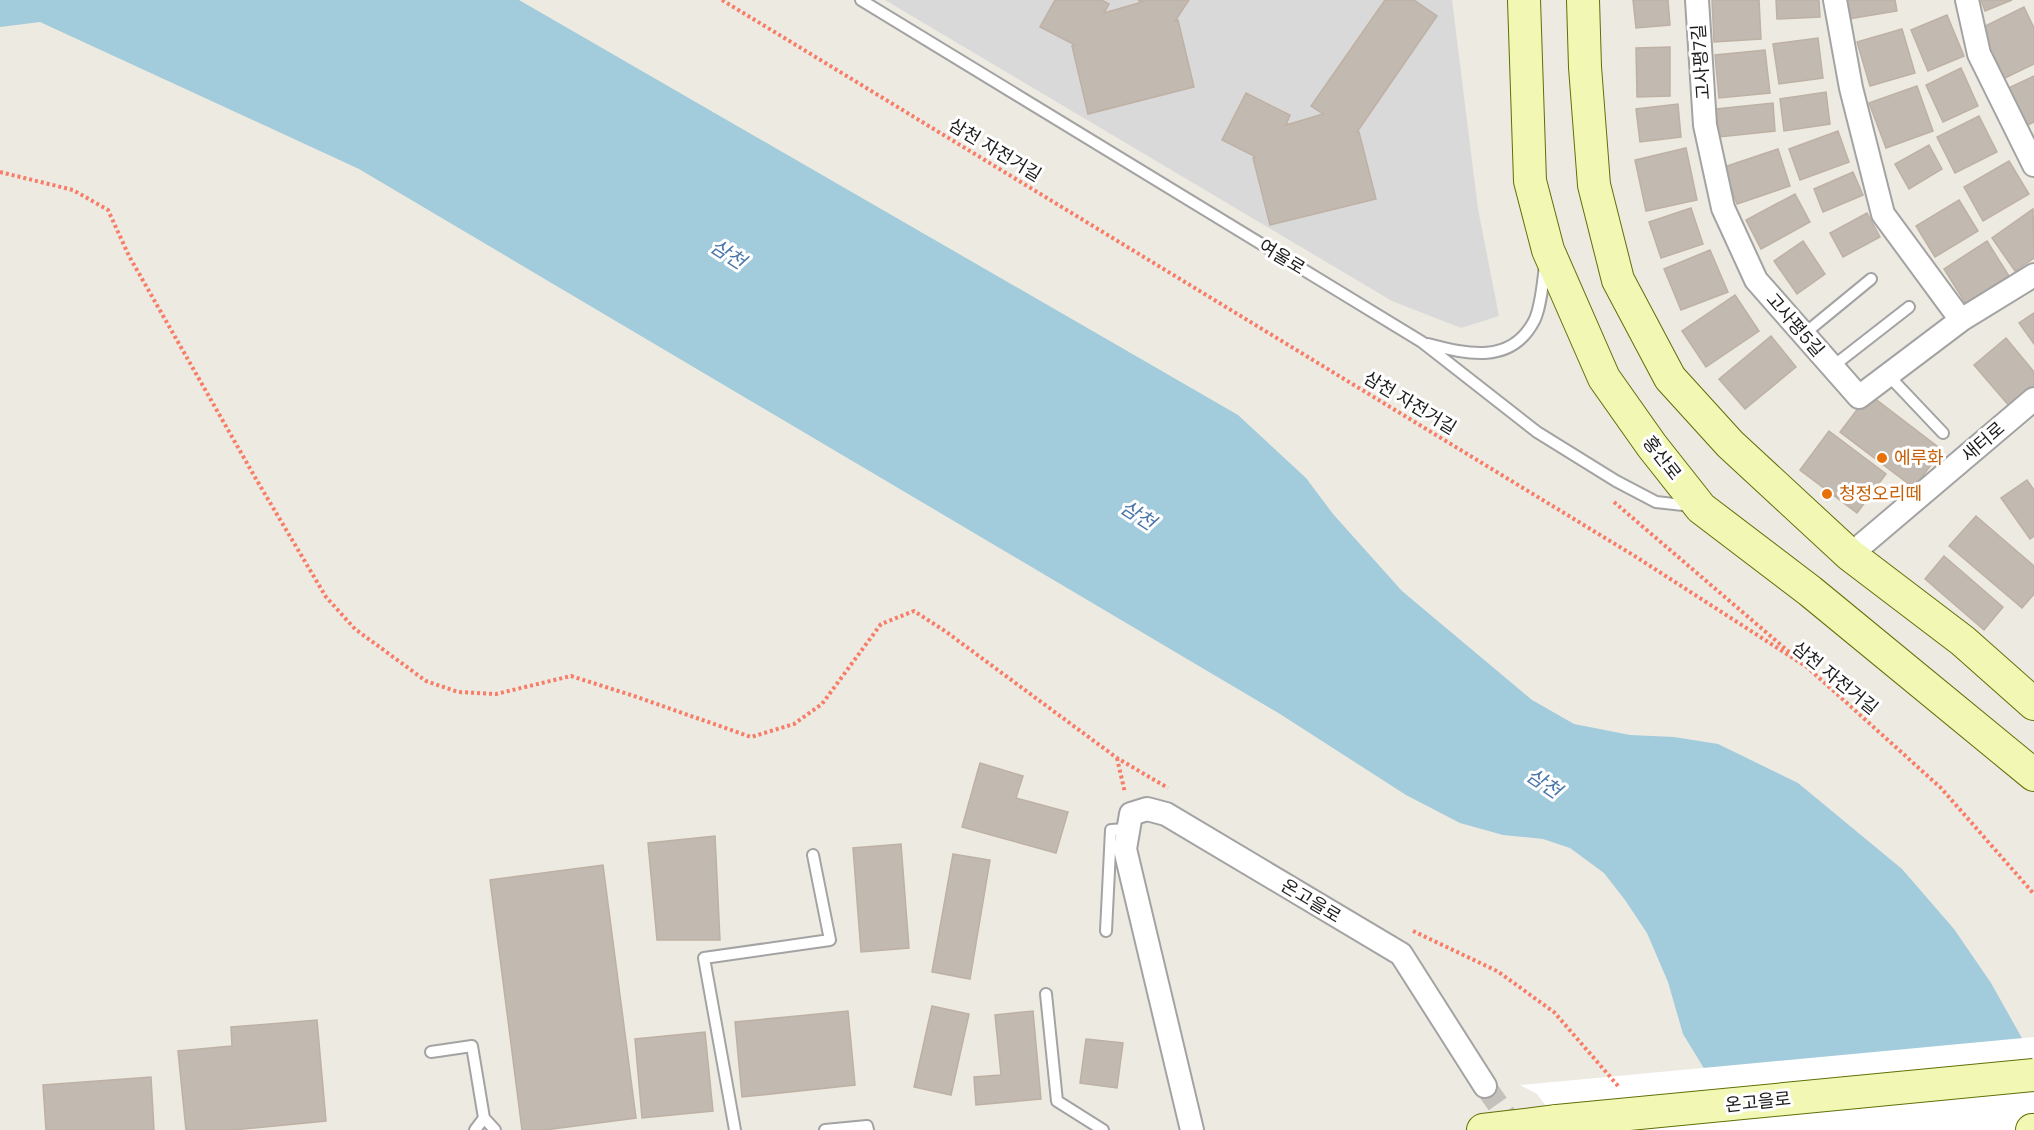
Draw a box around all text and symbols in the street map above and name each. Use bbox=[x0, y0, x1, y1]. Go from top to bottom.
street label: 고사평7길 bbox=[1686, 23, 1716, 101]
street label: 삼천 자전거길 bbox=[944, 113, 1046, 187]
water label: 삼천 bbox=[705, 233, 753, 276]
street label: 여울로 bbox=[1255, 234, 1309, 280]
street label: 고사평5길 bbox=[1761, 288, 1829, 362]
street label: 삼천 자전거길 bbox=[1359, 366, 1461, 440]
street label: 새터로 bbox=[1956, 417, 2010, 467]
street label: 홍산로 bbox=[1637, 431, 1687, 485]
place label: 에루화 bbox=[1894, 446, 1944, 470]
marker: 에루화 bbox=[1875, 451, 1889, 465]
place label: 청정오리떼 bbox=[1839, 482, 1922, 506]
marker: 청정오리떼 bbox=[1820, 487, 1834, 501]
water label: 삼천 bbox=[1115, 494, 1163, 537]
street label: 삼천 자전거길 bbox=[1787, 636, 1883, 720]
water label: 삼천 bbox=[1521, 762, 1569, 806]
street label: 온고을로 bbox=[1276, 874, 1346, 928]
street label: 온고을로 bbox=[1724, 1087, 1792, 1117]

